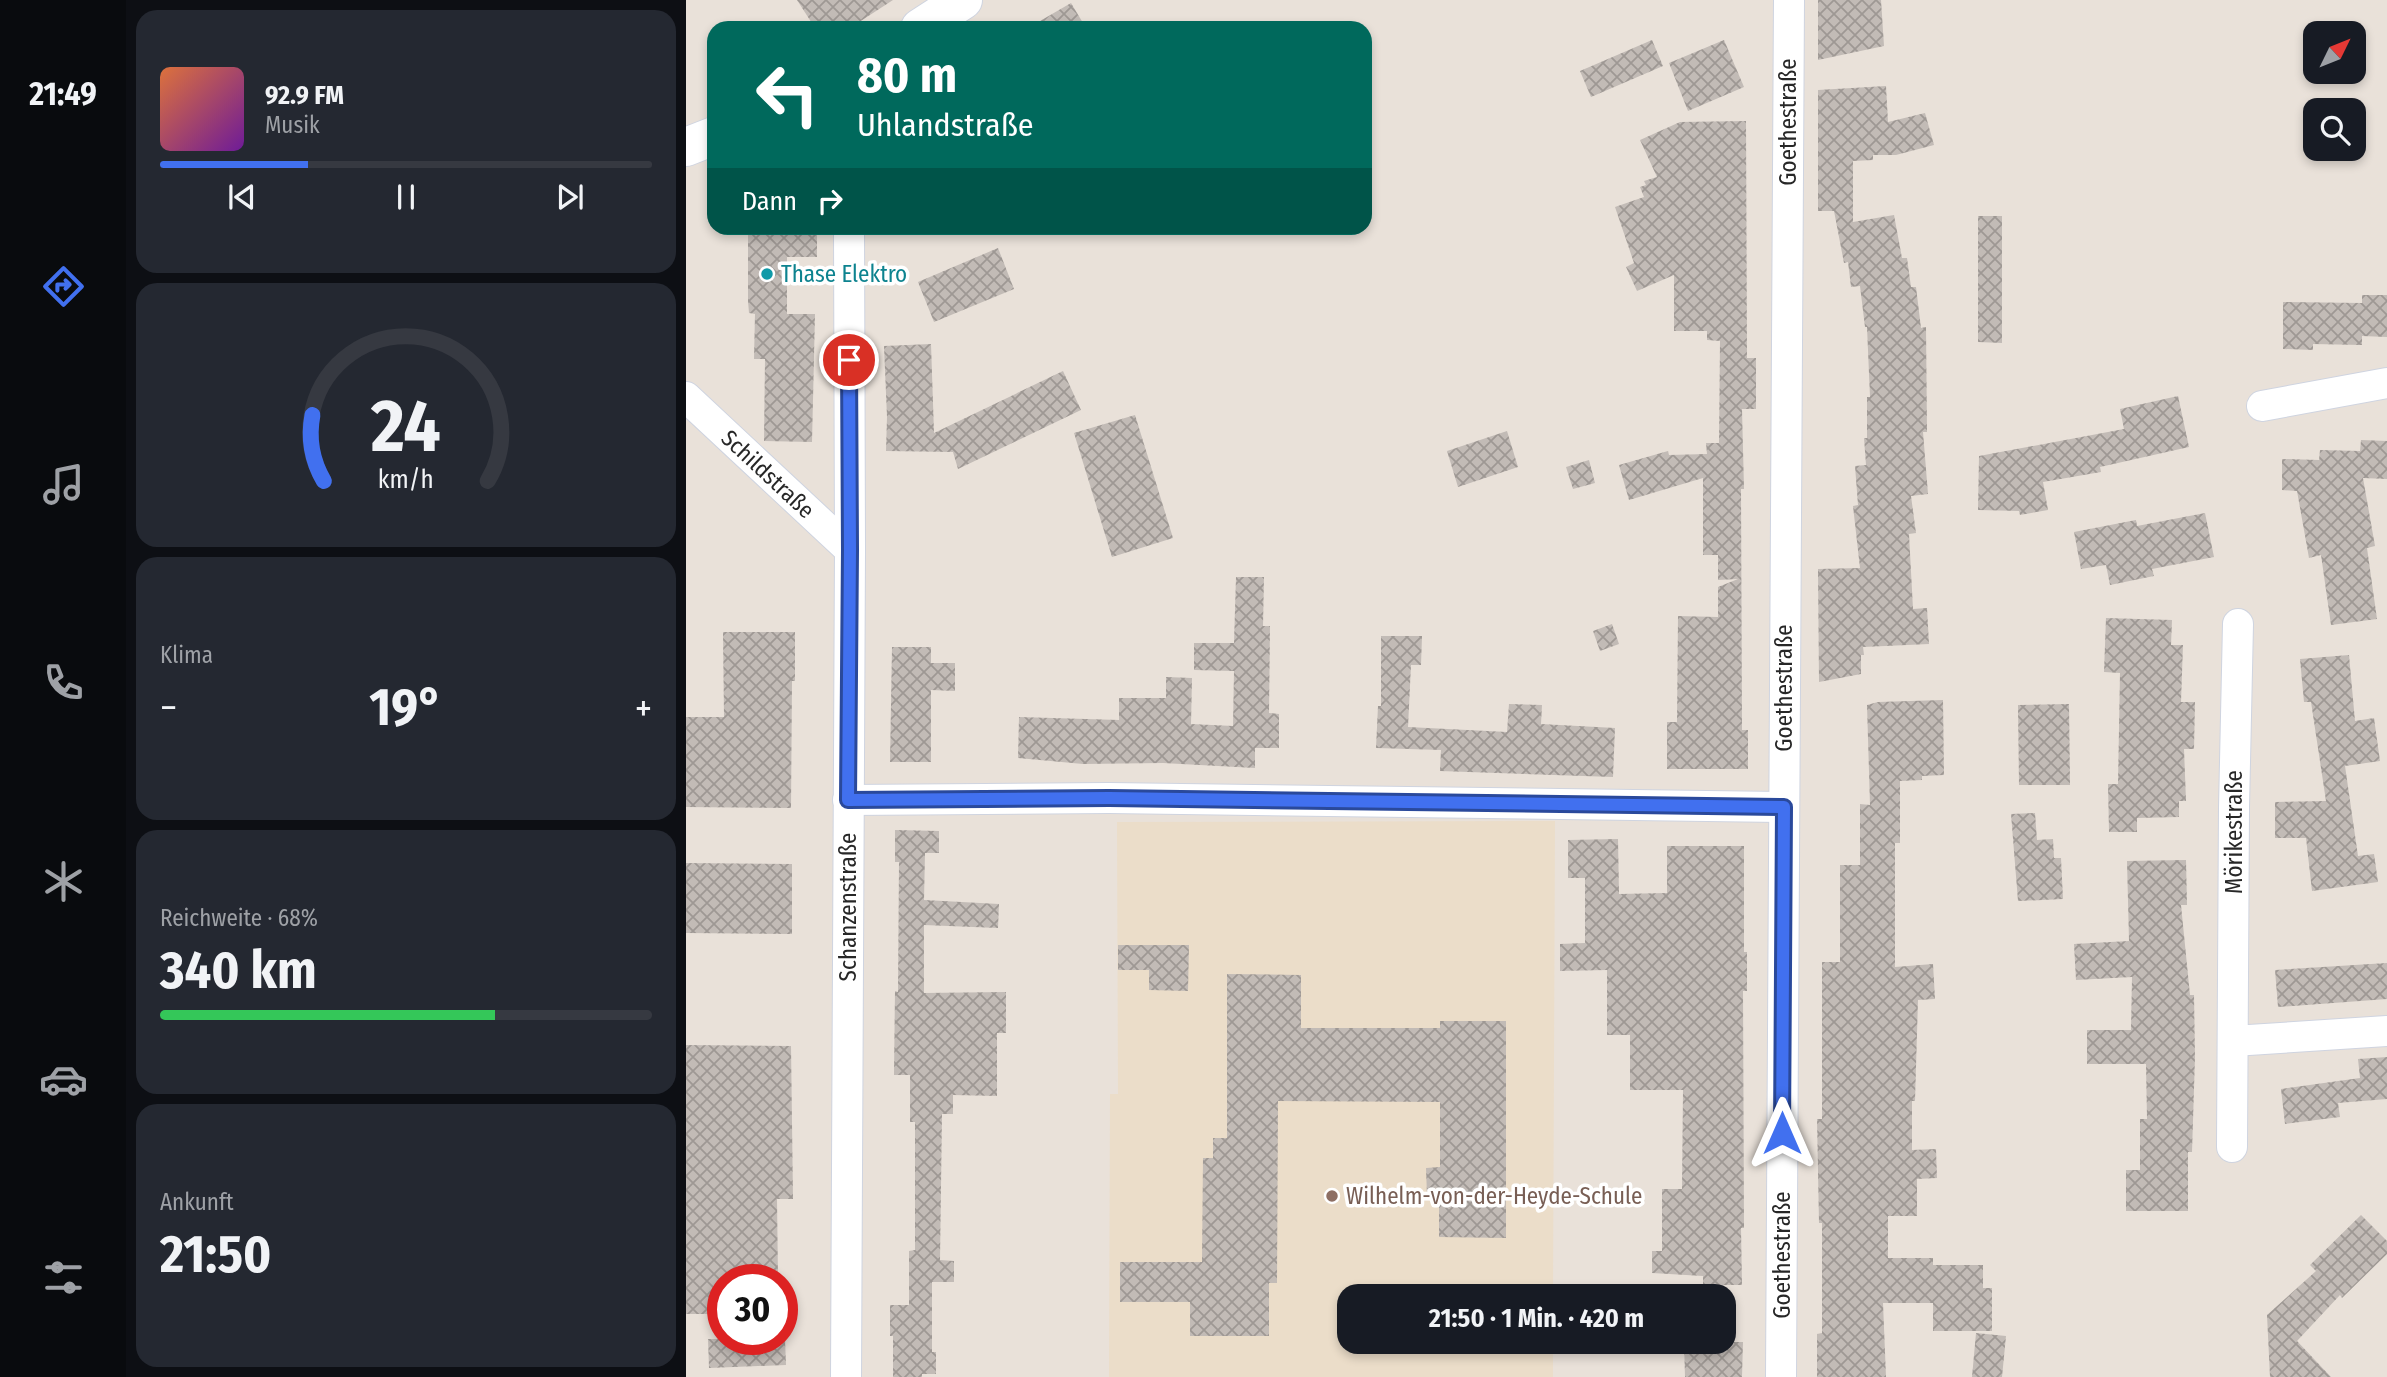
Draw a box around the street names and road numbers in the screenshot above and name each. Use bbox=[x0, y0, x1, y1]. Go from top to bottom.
street label: Goethestraße bbox=[1774, 58, 1802, 186]
street label: Schildstraße bbox=[716, 424, 820, 524]
street label: Goethestraße bbox=[1770, 624, 1798, 752]
street label: Mörikestraße bbox=[2220, 770, 2248, 894]
street label: Schanzenstraße bbox=[834, 833, 862, 981]
street label: Goethestraße bbox=[1768, 1191, 1796, 1319]

